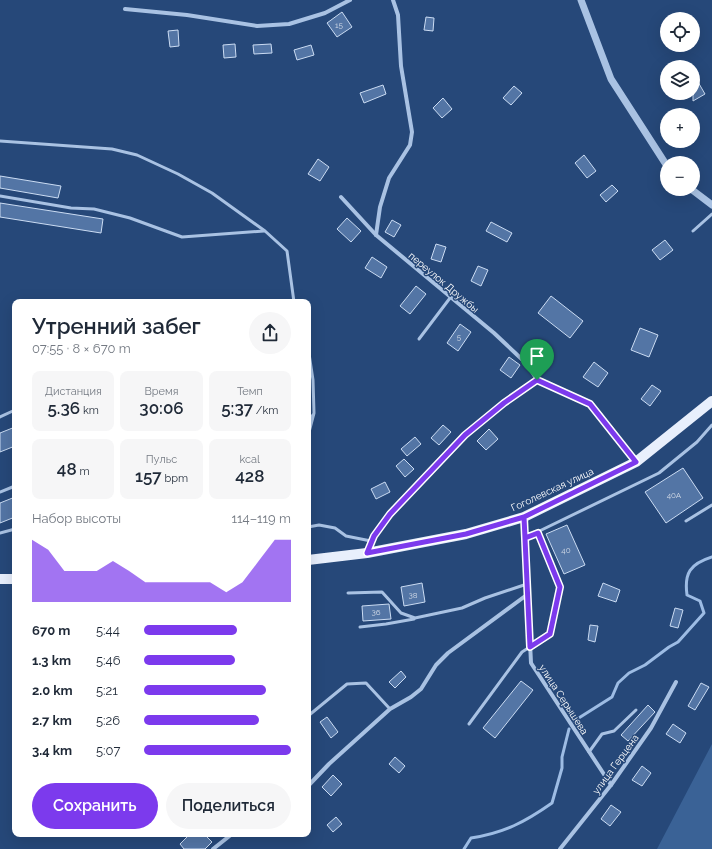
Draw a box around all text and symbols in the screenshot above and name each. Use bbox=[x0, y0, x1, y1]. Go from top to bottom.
map controls bbox=[660, 12, 700, 196]
button: locate bbox=[660, 12, 700, 52]
house number: 15 bbox=[335, 20, 344, 30]
button: layers bbox=[660, 60, 700, 100]
button: + bbox=[660, 108, 700, 148]
button: − bbox=[660, 156, 700, 196]
street label: переулок Дружбы bbox=[406, 250, 481, 315]
button: share bbox=[249, 312, 291, 354]
text: Утренний забег bbox=[32, 313, 201, 339]
house number: 5 bbox=[457, 332, 462, 342]
pin bbox=[520, 339, 554, 380]
text: 07:55 · 8 × 670 m bbox=[32, 341, 131, 356]
icon: arrive bbox=[526, 345, 548, 367]
text: Дистанция bbox=[45, 385, 102, 398]
text: Время bbox=[145, 385, 178, 398]
text: Темп bbox=[237, 385, 263, 398]
text: 5.36 bbox=[47, 398, 80, 418]
text: 30:06 bbox=[139, 398, 184, 418]
text: 5:37 bbox=[221, 398, 253, 418]
text: km bbox=[80, 404, 99, 417]
text: /km bbox=[253, 404, 278, 417]
text: Пульс bbox=[146, 453, 177, 466]
text: kcal bbox=[240, 453, 260, 466]
text: 48 bbox=[57, 459, 77, 479]
text: m bbox=[77, 465, 90, 478]
street label: Гоголевская улица bbox=[509, 465, 595, 513]
text: 157 bbox=[135, 466, 162, 486]
text: 428 bbox=[235, 466, 264, 486]
text: bpm bbox=[162, 472, 188, 485]
house number: 40А bbox=[667, 490, 682, 500]
text: Набор высоты bbox=[32, 511, 121, 526]
text: 114–119 m bbox=[231, 511, 291, 526]
house number: 40 bbox=[561, 545, 571, 555]
house number: 38 bbox=[408, 590, 418, 600]
house number: 36 bbox=[371, 607, 381, 617]
text: 670 m bbox=[32, 623, 70, 638]
text: 5:44 bbox=[96, 623, 120, 638]
text: 1.3 km bbox=[32, 653, 71, 668]
text: 5:46 bbox=[96, 653, 120, 668]
street label: улица Серышева bbox=[537, 662, 590, 736]
text: 2.0 km bbox=[32, 683, 73, 698]
text: 5:21 bbox=[96, 683, 118, 698]
text: 2.7 km bbox=[32, 713, 72, 728]
text: 5:26 bbox=[96, 713, 120, 728]
street label: улица Герцена bbox=[590, 732, 641, 796]
text: 3.4 km bbox=[32, 743, 72, 758]
text: 5:07 bbox=[96, 743, 120, 758]
button: Сохранить bbox=[32, 783, 158, 829]
button: Поделиться bbox=[166, 783, 291, 829]

